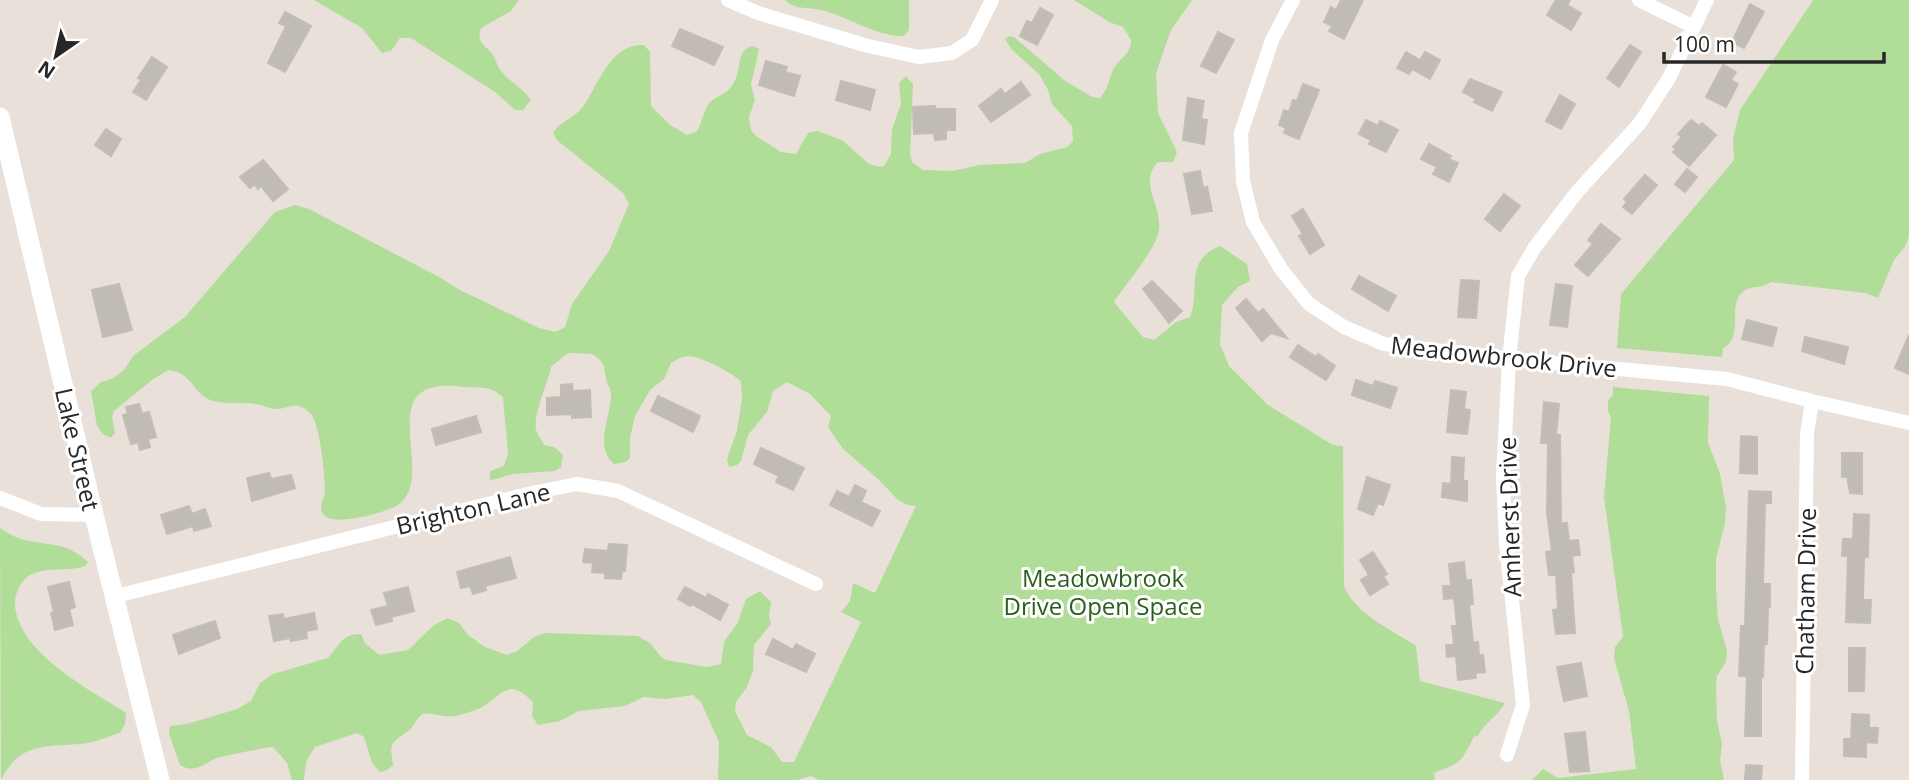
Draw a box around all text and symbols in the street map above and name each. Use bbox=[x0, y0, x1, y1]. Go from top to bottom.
north arrow bbox=[21, 21, 91, 91]
scale bar bbox=[1664, 21, 1884, 65]
text: 100 m bbox=[1674, 30, 1735, 58]
text: N bbox=[33, 55, 60, 85]
street label: Meadowbrook Drive bbox=[1389, 328, 1619, 384]
street label: Lake Street bbox=[48, 384, 108, 514]
street label: Amherst Drive bbox=[1490, 436, 1528, 598]
street label: Brighton Lane bbox=[393, 474, 553, 542]
street label: Chatham Drive bbox=[1787, 507, 1823, 675]
park label: Meadowbrook Drive Open Space bbox=[1004, 561, 1202, 622]

